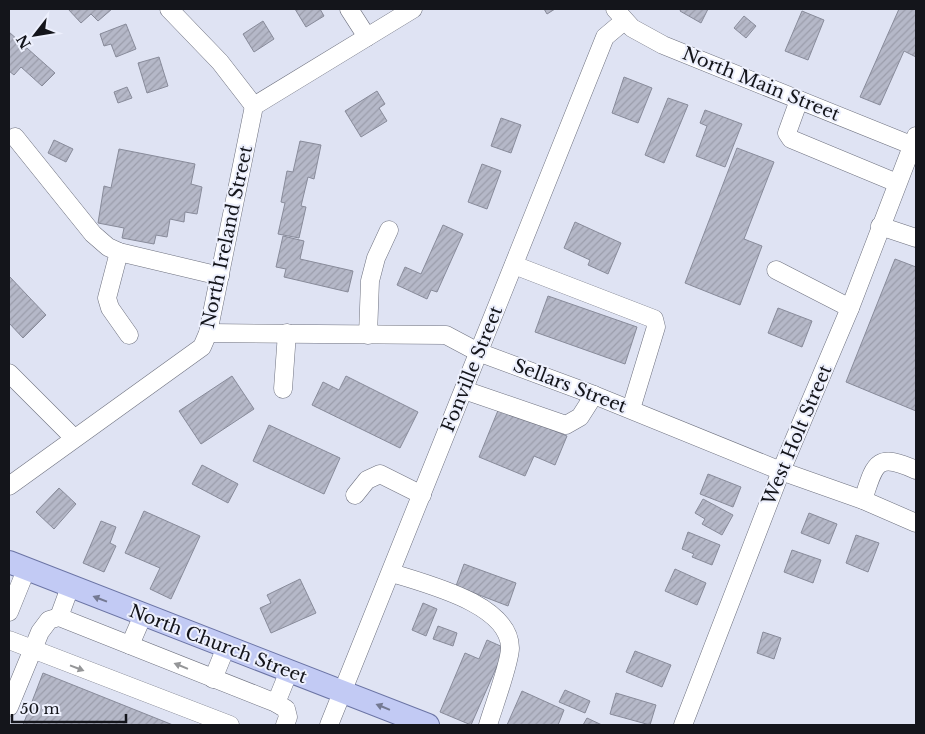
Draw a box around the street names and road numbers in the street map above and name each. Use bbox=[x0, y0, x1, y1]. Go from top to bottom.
street label: North Main Street bbox=[679, 42, 843, 126]
street label: North Ireland Street bbox=[197, 143, 257, 330]
street label: Fonville Street bbox=[437, 303, 507, 435]
street label: Sellars Street bbox=[510, 354, 630, 418]
street label: West Holt Street bbox=[757, 361, 837, 509]
street label: North Church Street bbox=[126, 600, 310, 688]

